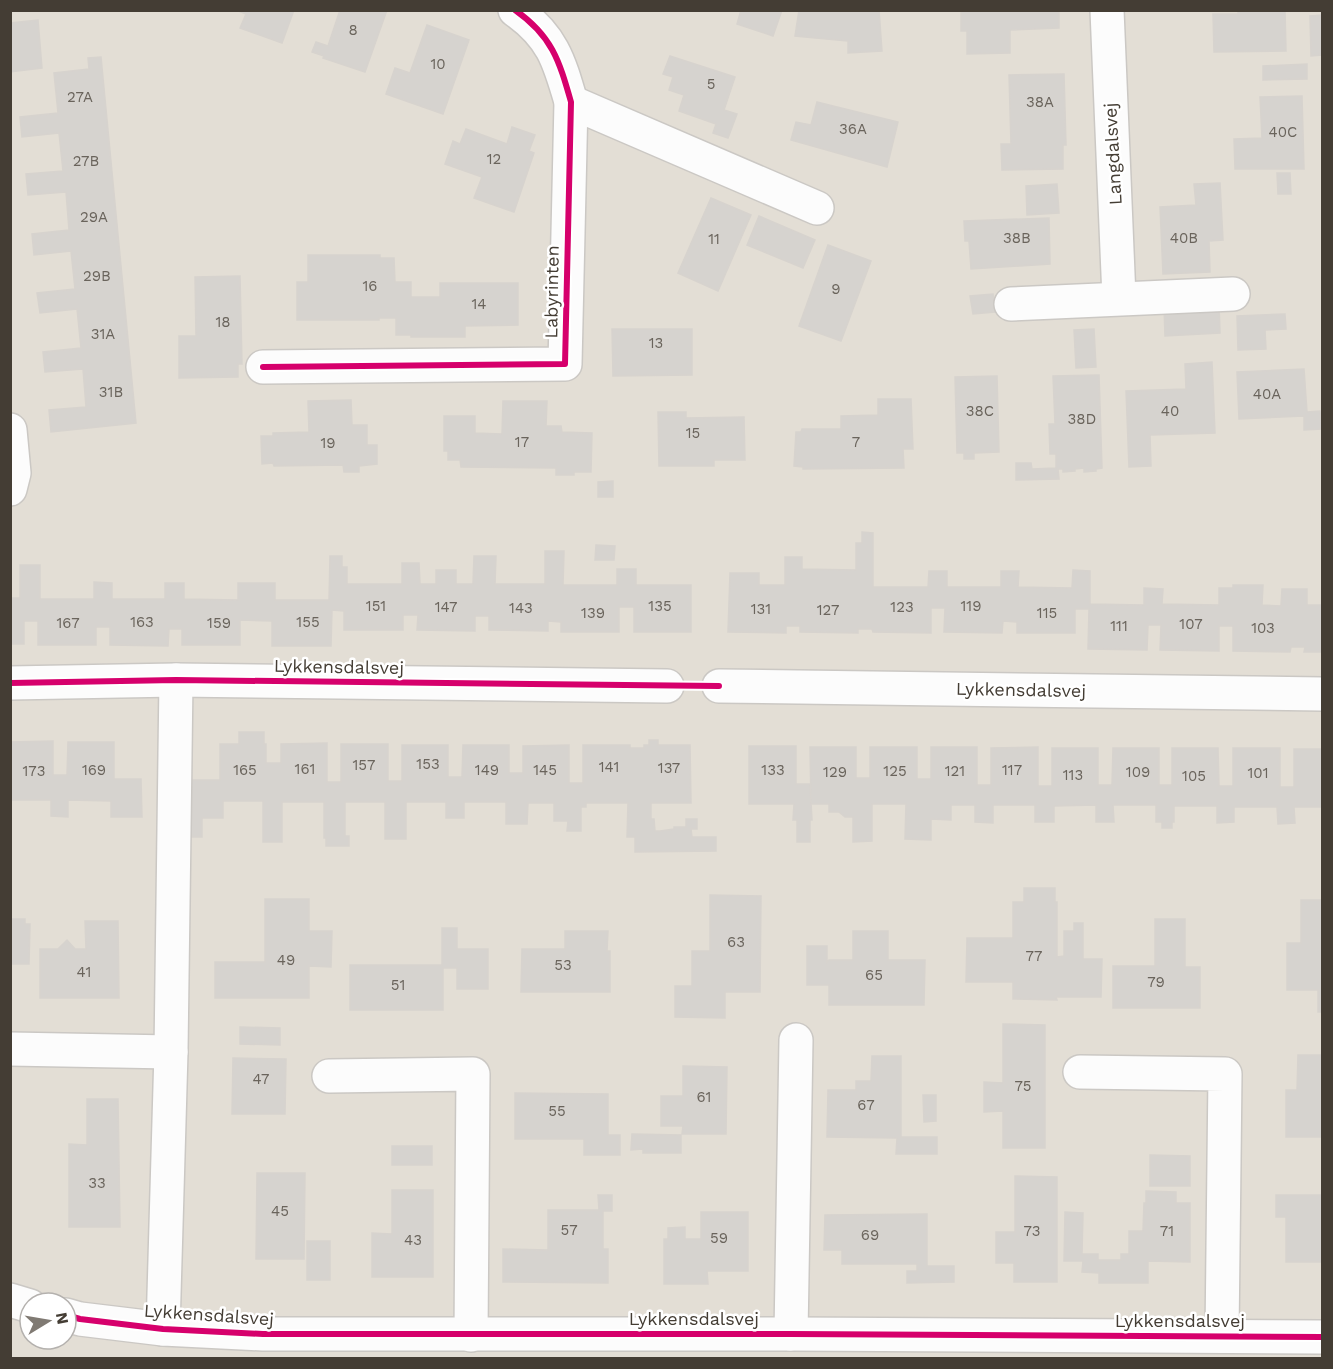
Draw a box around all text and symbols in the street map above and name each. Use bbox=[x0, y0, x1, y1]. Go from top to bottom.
house number: 8 bbox=[348, 21, 358, 39]
house number: 10 bbox=[430, 55, 446, 73]
house number: 5 bbox=[707, 75, 715, 93]
house number: 27A bbox=[67, 88, 93, 106]
house number: 38A bbox=[1026, 93, 1054, 111]
street label: Langdalsvej bbox=[1099, 102, 1126, 206]
house number: 36A bbox=[839, 120, 867, 138]
house number: 40C bbox=[1269, 123, 1297, 141]
house number: 12 bbox=[487, 150, 501, 168]
house number: 27B bbox=[73, 152, 99, 170]
house number: 29A bbox=[80, 208, 108, 226]
house number: 38B bbox=[1003, 229, 1031, 247]
house number: 40B bbox=[1170, 229, 1198, 247]
house number: 11 bbox=[708, 230, 720, 248]
street label: Labyrinten bbox=[540, 245, 563, 339]
house number: 29B bbox=[83, 267, 111, 285]
house number: 16 bbox=[363, 277, 377, 295]
house number: 9 bbox=[831, 280, 841, 298]
house number: 14 bbox=[471, 295, 487, 313]
house number: 18 bbox=[215, 313, 231, 331]
house number: 31A bbox=[91, 325, 115, 343]
house number: 13 bbox=[649, 334, 663, 352]
house number: 31B bbox=[99, 383, 123, 401]
house number: 40A bbox=[1253, 385, 1281, 403]
house number: 38C bbox=[966, 402, 994, 420]
house number: 40 bbox=[1161, 402, 1179, 420]
house number: 38D bbox=[1068, 410, 1096, 428]
house number: 15 bbox=[686, 424, 700, 442]
house number: 17 bbox=[515, 433, 529, 451]
house number: 7 bbox=[852, 433, 860, 451]
house number: 19 bbox=[320, 434, 336, 452]
house number: 151 bbox=[366, 597, 386, 615]
house number: 135 bbox=[648, 597, 672, 615]
house number: 119 bbox=[961, 597, 981, 615]
house number: 147 bbox=[435, 598, 457, 616]
house number: 123 bbox=[890, 598, 914, 616]
house number: 143 bbox=[509, 599, 533, 617]
house number: 131 bbox=[751, 600, 771, 618]
house number: 127 bbox=[817, 601, 839, 619]
house number: 139 bbox=[581, 604, 605, 622]
house number: 115 bbox=[1037, 604, 1057, 622]
house number: 163 bbox=[130, 613, 154, 631]
house number: 155 bbox=[296, 613, 320, 631]
house number: 167 bbox=[56, 614, 80, 632]
house number: 159 bbox=[207, 614, 231, 632]
house number: 107 bbox=[1179, 615, 1203, 633]
house number: 111 bbox=[1110, 617, 1128, 635]
house number: 103 bbox=[1251, 619, 1275, 637]
street label: Lykkensdalsvej bbox=[274, 655, 404, 678]
street label: Lykkensdalsvej bbox=[956, 678, 1086, 701]
house number: 153 bbox=[416, 755, 440, 773]
house number: 157 bbox=[353, 756, 376, 774]
house number: 141 bbox=[599, 758, 619, 776]
house number: 137 bbox=[658, 759, 680, 777]
house number: 161 bbox=[295, 760, 315, 778]
house number: 169 bbox=[82, 761, 106, 779]
house number: 165 bbox=[233, 761, 257, 779]
house number: 149 bbox=[475, 761, 499, 779]
house number: 145 bbox=[533, 761, 557, 779]
house number: 133 bbox=[761, 761, 785, 779]
house number: 117 bbox=[1002, 761, 1022, 779]
house number: 173 bbox=[22, 762, 46, 780]
house number: 125 bbox=[883, 762, 907, 780]
house number: 121 bbox=[945, 762, 965, 780]
house number: 129 bbox=[823, 763, 847, 781]
house number: 109 bbox=[1126, 763, 1150, 781]
house number: 101 bbox=[1247, 764, 1269, 782]
house number: 113 bbox=[1063, 766, 1083, 784]
house number: 105 bbox=[1182, 767, 1206, 785]
house number: 63 bbox=[727, 933, 745, 951]
house number: 77 bbox=[1026, 947, 1042, 965]
house number: 49 bbox=[277, 951, 295, 969]
house number: 53 bbox=[554, 956, 572, 974]
house number: 41 bbox=[77, 963, 91, 981]
house number: 65 bbox=[865, 966, 883, 984]
house number: 79 bbox=[1147, 973, 1165, 991]
house number: 51 bbox=[391, 976, 405, 994]
house number: 47 bbox=[253, 1070, 269, 1088]
house number: 75 bbox=[1014, 1077, 1032, 1095]
house number: 61 bbox=[697, 1088, 711, 1106]
house number: 67 bbox=[857, 1096, 875, 1114]
house number: 55 bbox=[548, 1102, 566, 1120]
house number: 33 bbox=[88, 1174, 106, 1192]
house number: 45 bbox=[271, 1202, 289, 1220]
house number: 57 bbox=[560, 1221, 578, 1239]
house number: 73 bbox=[1023, 1222, 1041, 1240]
house number: 71 bbox=[1160, 1222, 1174, 1240]
house number: 69 bbox=[861, 1226, 879, 1244]
house number: 59 bbox=[710, 1229, 728, 1247]
house number: 43 bbox=[404, 1231, 422, 1249]
north arrow bbox=[18, 1291, 78, 1351]
street label: Lykkensdalsvej bbox=[143, 1299, 275, 1330]
street label: Lykkensdalsvej bbox=[629, 1308, 759, 1329]
street label: Lykkensdalsvej bbox=[1115, 1310, 1245, 1331]
text: N bbox=[52, 1311, 73, 1326]

